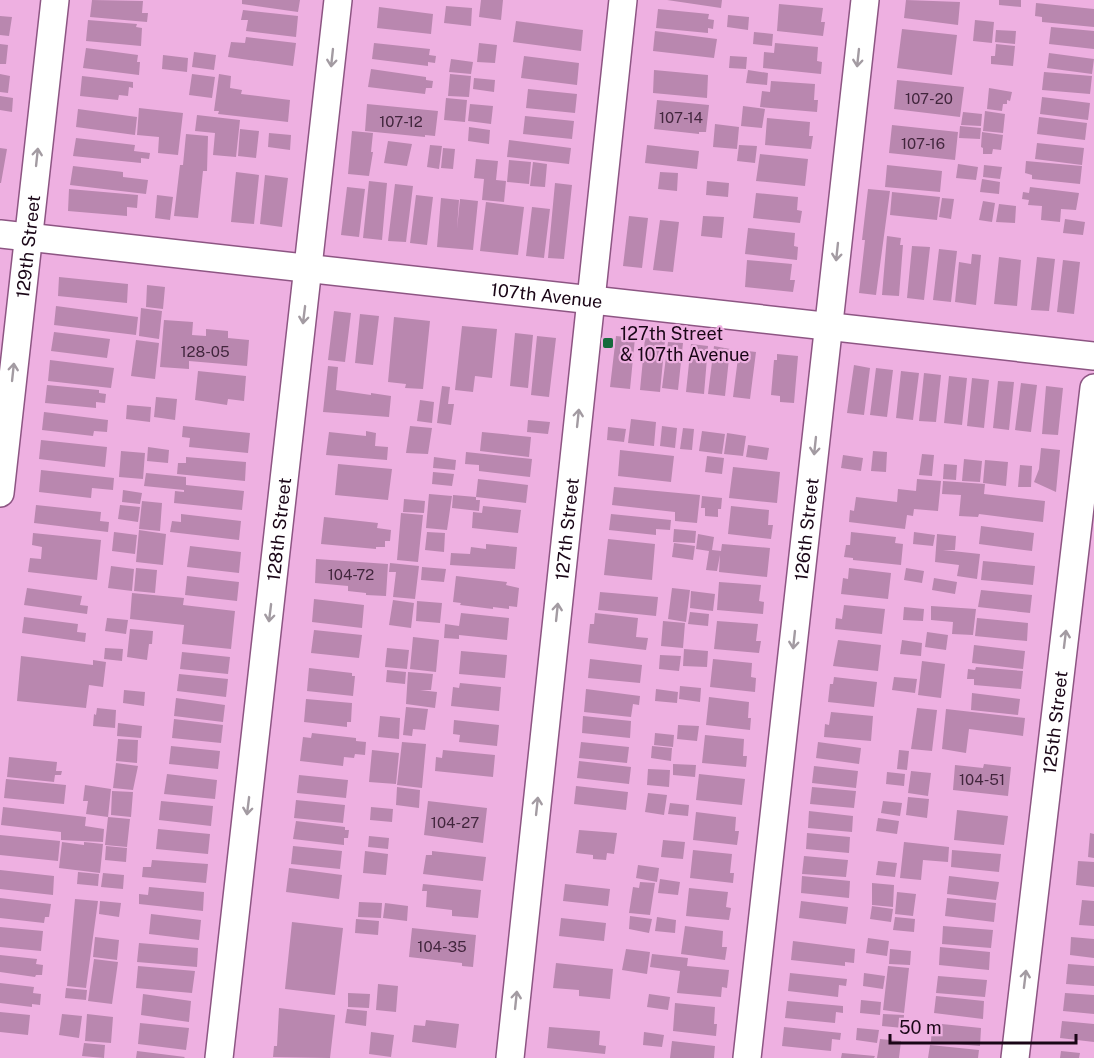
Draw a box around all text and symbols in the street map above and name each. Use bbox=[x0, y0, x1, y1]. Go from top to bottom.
one-way arrow bbox=[326, 48, 337, 68]
one-way arrow bbox=[852, 48, 863, 68]
house number: 107-20 bbox=[905, 90, 953, 107]
house number: 107-14 bbox=[659, 109, 703, 126]
house number: 107-12 bbox=[379, 113, 423, 130]
house number: 107-16 bbox=[901, 135, 945, 152]
one-way arrow bbox=[32, 148, 43, 168]
street label: 129th Street bbox=[11, 194, 44, 299]
one-way arrow bbox=[831, 242, 842, 261]
street label: 107th Avenue bbox=[490, 278, 604, 312]
one-way arrow bbox=[298, 304, 309, 324]
place label: 127th Street & 107th Avenue bbox=[620, 323, 750, 365]
marker: 127th Street & 107th Avenue bbox=[601, 336, 615, 350]
house number: 128-05 bbox=[180, 343, 230, 360]
one-way arrow bbox=[8, 363, 19, 382]
one-way arrow bbox=[573, 409, 584, 429]
one-way arrow bbox=[810, 435, 821, 455]
street label: 128th Street bbox=[262, 476, 295, 582]
street label: 127th Street bbox=[551, 477, 582, 581]
street label: 126th Street bbox=[790, 477, 822, 582]
house number: 104-72 bbox=[328, 566, 374, 583]
one-way arrow bbox=[264, 602, 275, 622]
one-way arrow bbox=[552, 603, 563, 622]
one-way arrow bbox=[788, 629, 799, 649]
one-way arrow bbox=[1059, 630, 1070, 650]
street label: 125th Street bbox=[1038, 669, 1071, 775]
house number: 104-51 bbox=[959, 771, 1005, 788]
one-way arrow bbox=[242, 796, 253, 816]
one-way arrow bbox=[532, 796, 543, 816]
house number: 104-27 bbox=[431, 814, 479, 831]
house number: 104-35 bbox=[417, 938, 467, 955]
one-way arrow bbox=[1019, 970, 1030, 989]
one-way arrow bbox=[511, 990, 522, 1010]
scale bar bbox=[890, 1007, 1076, 1045]
text: 50 m bbox=[899, 1017, 942, 1038]

